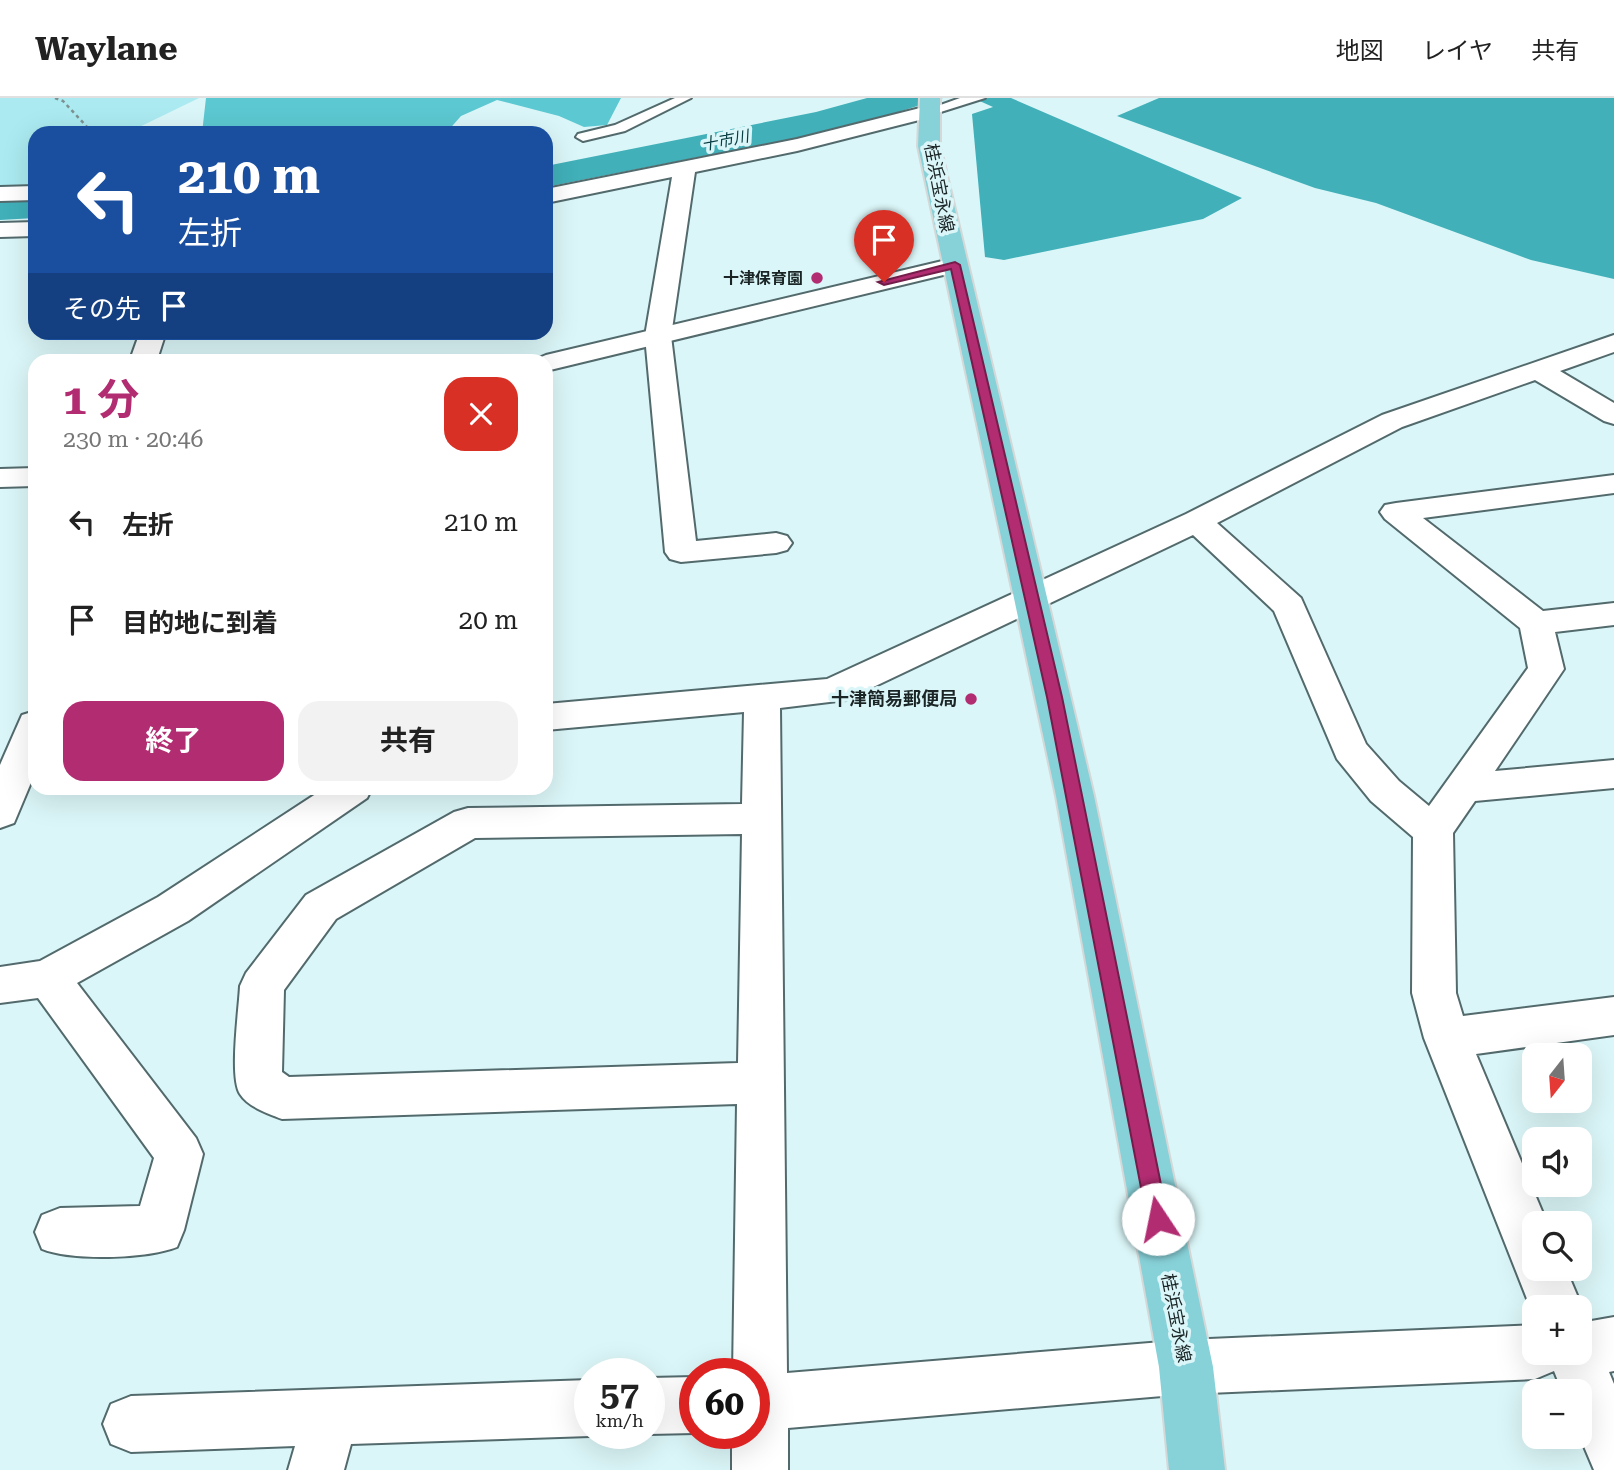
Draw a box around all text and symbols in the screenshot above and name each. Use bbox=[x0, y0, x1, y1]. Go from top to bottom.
text: Waylane bbox=[35, 29, 178, 68]
text: 地図 bbox=[1336, 37, 1384, 65]
text: レイヤ bbox=[1422, 37, 1493, 65]
text: 共有 bbox=[1531, 37, 1579, 65]
water label: 十市川 bbox=[700, 126, 752, 154]
street label: 桂浜宝永線 bbox=[921, 142, 958, 234]
text: 210 m bbox=[178, 148, 320, 205]
icon: left bbox=[63, 154, 154, 245]
pin bbox=[854, 210, 914, 282]
text: 左折 bbox=[178, 214, 242, 252]
icon: arrive bbox=[865, 221, 903, 259]
place label: 十津保育園 bbox=[723, 269, 803, 288]
marker: 十津保育園 bbox=[809, 270, 825, 286]
icon: arrive bbox=[155, 287, 193, 325]
text: その先 bbox=[63, 294, 141, 324]
text: 1 分 bbox=[63, 375, 139, 424]
button: close bbox=[444, 377, 518, 451]
text: 230 m · 20:46 bbox=[63, 426, 203, 453]
icon: left bbox=[63, 503, 101, 541]
text: 210 m bbox=[444, 507, 518, 537]
text: 左折 bbox=[122, 510, 174, 540]
icon: arrive bbox=[63, 601, 101, 639]
text: 20 m bbox=[459, 605, 518, 635]
text: 目的地に到着 bbox=[122, 608, 278, 638]
place label: 十津簡易郵便局 bbox=[831, 688, 957, 709]
marker: 十津簡易郵便局 bbox=[963, 691, 979, 707]
button: 終了 bbox=[63, 701, 284, 781]
button: 共有 bbox=[298, 701, 518, 781]
north arrow bbox=[1522, 1043, 1592, 1113]
map controls bbox=[1522, 1043, 1592, 1449]
button: sound bbox=[1522, 1127, 1592, 1197]
position arrow bbox=[1121, 1182, 1195, 1256]
button: search bbox=[1522, 1211, 1592, 1281]
street label: 桂浜宝永線 bbox=[1158, 1272, 1195, 1364]
button: + bbox=[1522, 1295, 1592, 1365]
speed limit sign: 60 bbox=[679, 1358, 770, 1449]
text: 57 bbox=[600, 1374, 639, 1415]
button: − bbox=[1522, 1379, 1592, 1449]
text: km/h bbox=[595, 1410, 644, 1431]

